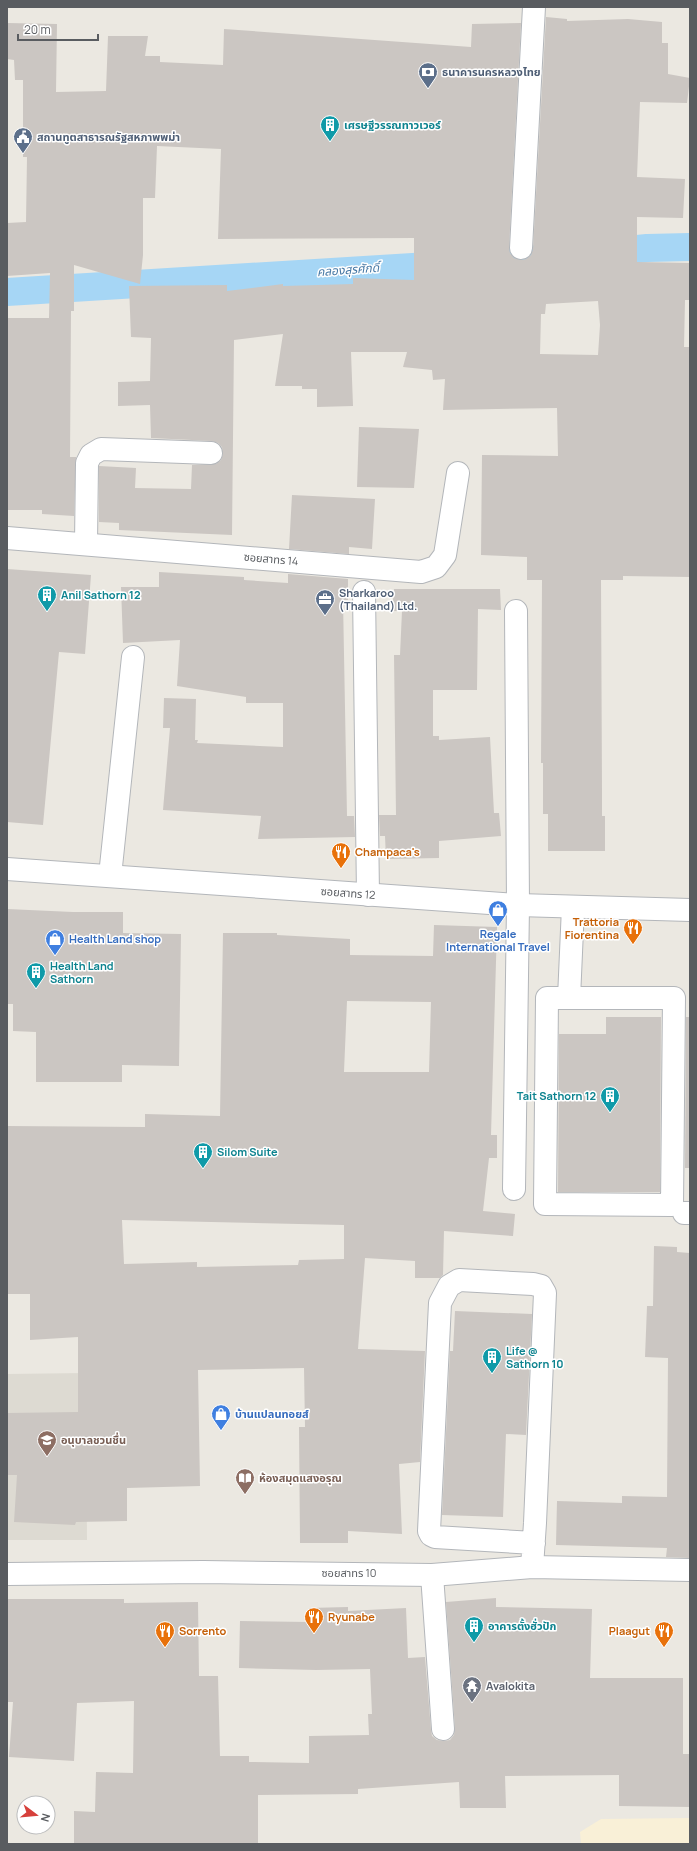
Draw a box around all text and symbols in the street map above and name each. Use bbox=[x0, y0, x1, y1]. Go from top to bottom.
scale bar bbox=[18, 16, 98, 42]
text: 20 m bbox=[24, 21, 51, 38]
bank icon: ธนาคารนครหลวงไทย bbox=[417, 61, 439, 89]
place label: ธนาคารนครหลวงไทย bbox=[442, 64, 541, 79]
building icon: เศรษฐีวรรณทาวเวอร์ bbox=[319, 114, 341, 142]
place label: เศรษฐีวรรณทาวเวอร์ bbox=[344, 117, 441, 132]
public building icon: สถานทูตสาธารณรัฐสหภาพพม่า bbox=[12, 126, 34, 154]
place label: สถานทูตสาธารณรัฐสหภาพพม่า bbox=[37, 129, 180, 144]
water label: คลองสุรศักดิ์ bbox=[316, 259, 383, 280]
street label: ซอยสาทร 14 bbox=[243, 549, 299, 568]
building icon: Anil Sathorn 12 bbox=[36, 584, 58, 612]
place label: Sharkaroo (Thailand) Ltd. bbox=[339, 585, 417, 613]
place label: Anil Sathorn 12 bbox=[61, 587, 140, 602]
office icon: Sharkaroo (Thailand) Ltd. bbox=[314, 588, 336, 616]
restaurant icon: Champaca's bbox=[330, 841, 352, 869]
place label: Champaca's bbox=[355, 844, 420, 859]
street label: ซอยสาทร 12 bbox=[320, 883, 376, 902]
shop icon: Regale International Travel bbox=[487, 899, 509, 927]
place label: Trattoria Fiorentina bbox=[565, 914, 619, 942]
restaurant icon: Trattoria Fiorentina bbox=[622, 917, 644, 945]
place label: Regale International Travel bbox=[446, 926, 550, 954]
shop icon: Health Land shop bbox=[44, 928, 66, 956]
place label: Health Land shop bbox=[69, 931, 161, 946]
place label: Health Land Sathorn bbox=[50, 958, 114, 986]
building icon: Health Land Sathorn bbox=[25, 961, 47, 989]
building icon: Tait Sathorn 12 bbox=[599, 1085, 621, 1113]
place label: Tait Sathorn 12 bbox=[517, 1088, 596, 1103]
building icon: Silom Suite bbox=[192, 1141, 214, 1169]
place label: Silom Suite bbox=[217, 1144, 278, 1159]
place label: Life @ Sathorn 10 bbox=[506, 1343, 564, 1371]
building icon: Life @ Sathorn 10 bbox=[481, 1346, 503, 1374]
shop icon: บ้านแปลนทอยส์ bbox=[210, 1403, 232, 1431]
place label: บ้านแปลนทอยส์ bbox=[235, 1406, 309, 1421]
school or university icon: อนุบาลชวนชื่น bbox=[36, 1429, 58, 1457]
place label: อนุบาลชวนชื่น bbox=[61, 1432, 126, 1447]
library icon: ห้องสมุดแสงอรุณ bbox=[234, 1467, 256, 1495]
place label: ห้องสมุดแสงอรุณ bbox=[259, 1470, 342, 1485]
street label: ซอยสาทร 10 bbox=[322, 1565, 377, 1580]
restaurant icon: Ryunabe bbox=[303, 1606, 325, 1634]
place label: Ryunabe bbox=[328, 1609, 375, 1624]
building icon: อาคารตั้งฮั่วปัก bbox=[463, 1615, 485, 1643]
place label: อาคารตั้งฮั่วปัก bbox=[488, 1618, 557, 1633]
restaurant icon: Sorrento bbox=[154, 1620, 176, 1648]
restaurant icon: Plaagut bbox=[653, 1620, 675, 1648]
place label: Sorrento bbox=[179, 1623, 226, 1638]
place label: Plaagut bbox=[609, 1623, 650, 1638]
temple icon: Avalokita bbox=[461, 1675, 483, 1703]
place label: Avalokita bbox=[486, 1678, 535, 1693]
north arrow bbox=[16, 1795, 56, 1835]
text: N bbox=[38, 1812, 54, 1824]

